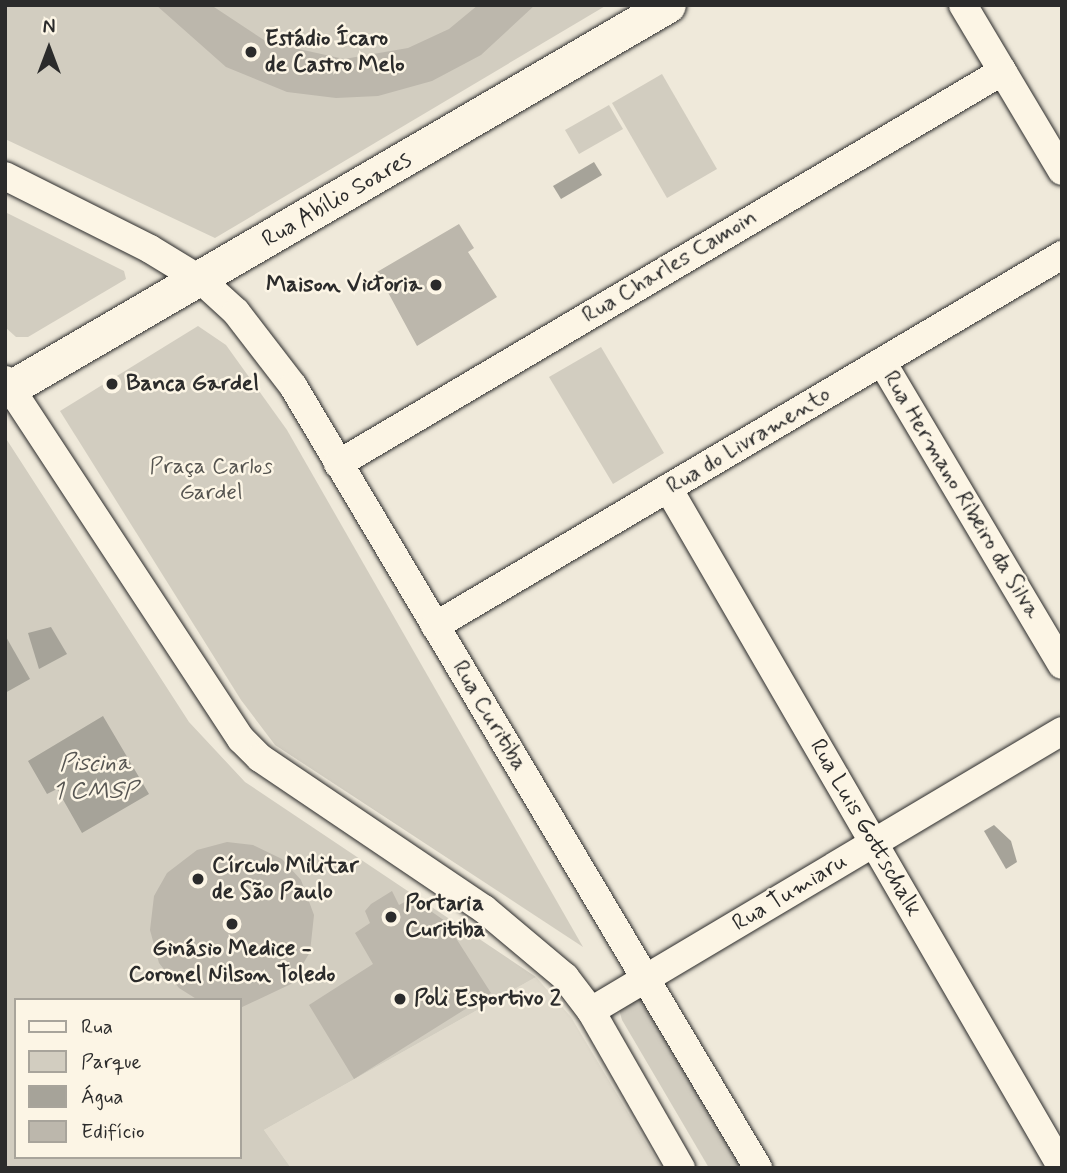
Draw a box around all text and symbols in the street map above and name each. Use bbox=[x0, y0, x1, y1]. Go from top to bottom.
north arrow bbox=[14, 14, 84, 84]
text: N bbox=[43, 15, 55, 40]
place label: Estádio Ícaro de Castro Melo bbox=[265, 25, 408, 79]
marker: Estádio Ícaro de Castro Melo bbox=[243, 44, 259, 60]
street label: Rua Abílio Soares bbox=[259, 147, 415, 253]
street label: Rua Charles Camoin bbox=[574, 202, 766, 332]
place label: Maison Victoria bbox=[266, 271, 422, 299]
marker: Maison Victoria bbox=[428, 277, 444, 293]
street label: Rua Hermano Ribeiro da Silva bbox=[877, 367, 1045, 623]
place label: Banca Gardel bbox=[126, 370, 255, 398]
marker: Banca Gardel bbox=[104, 376, 120, 392]
street label: Rua do Livramento bbox=[664, 382, 834, 500]
park label: Praça Carlos Gardel bbox=[149, 453, 273, 507]
street label: Rua Curitiba bbox=[446, 657, 532, 775]
street label: Rua Luis Gottschalk bbox=[804, 736, 926, 920]
water label: Piscina 1 CMSP bbox=[53, 750, 137, 806]
street label: Rua Tumiaru bbox=[730, 849, 850, 937]
place label: Círculo Militar de São Paulo bbox=[212, 852, 359, 906]
marker: Círculo Militar de São Paulo bbox=[190, 871, 206, 887]
place label: Portaria Curitiba bbox=[405, 890, 485, 944]
marker: Portaria Curitiba bbox=[383, 909, 399, 925]
marker: Ginásio Medice - Coronel Nilson Toledo bbox=[224, 916, 240, 932]
place label: Ginásio Medice - Coronel Nilson Toledo bbox=[132, 935, 332, 989]
place label: Poli Esportivo 2 bbox=[414, 985, 561, 1013]
marker: Poli Esportivo 2 bbox=[392, 991, 408, 1007]
legend bbox=[14, 998, 242, 1159]
text: Rua bbox=[81, 1013, 113, 1041]
text: Parque bbox=[81, 1048, 141, 1076]
text: Água bbox=[81, 1083, 123, 1111]
text: Edifício bbox=[81, 1118, 145, 1146]

